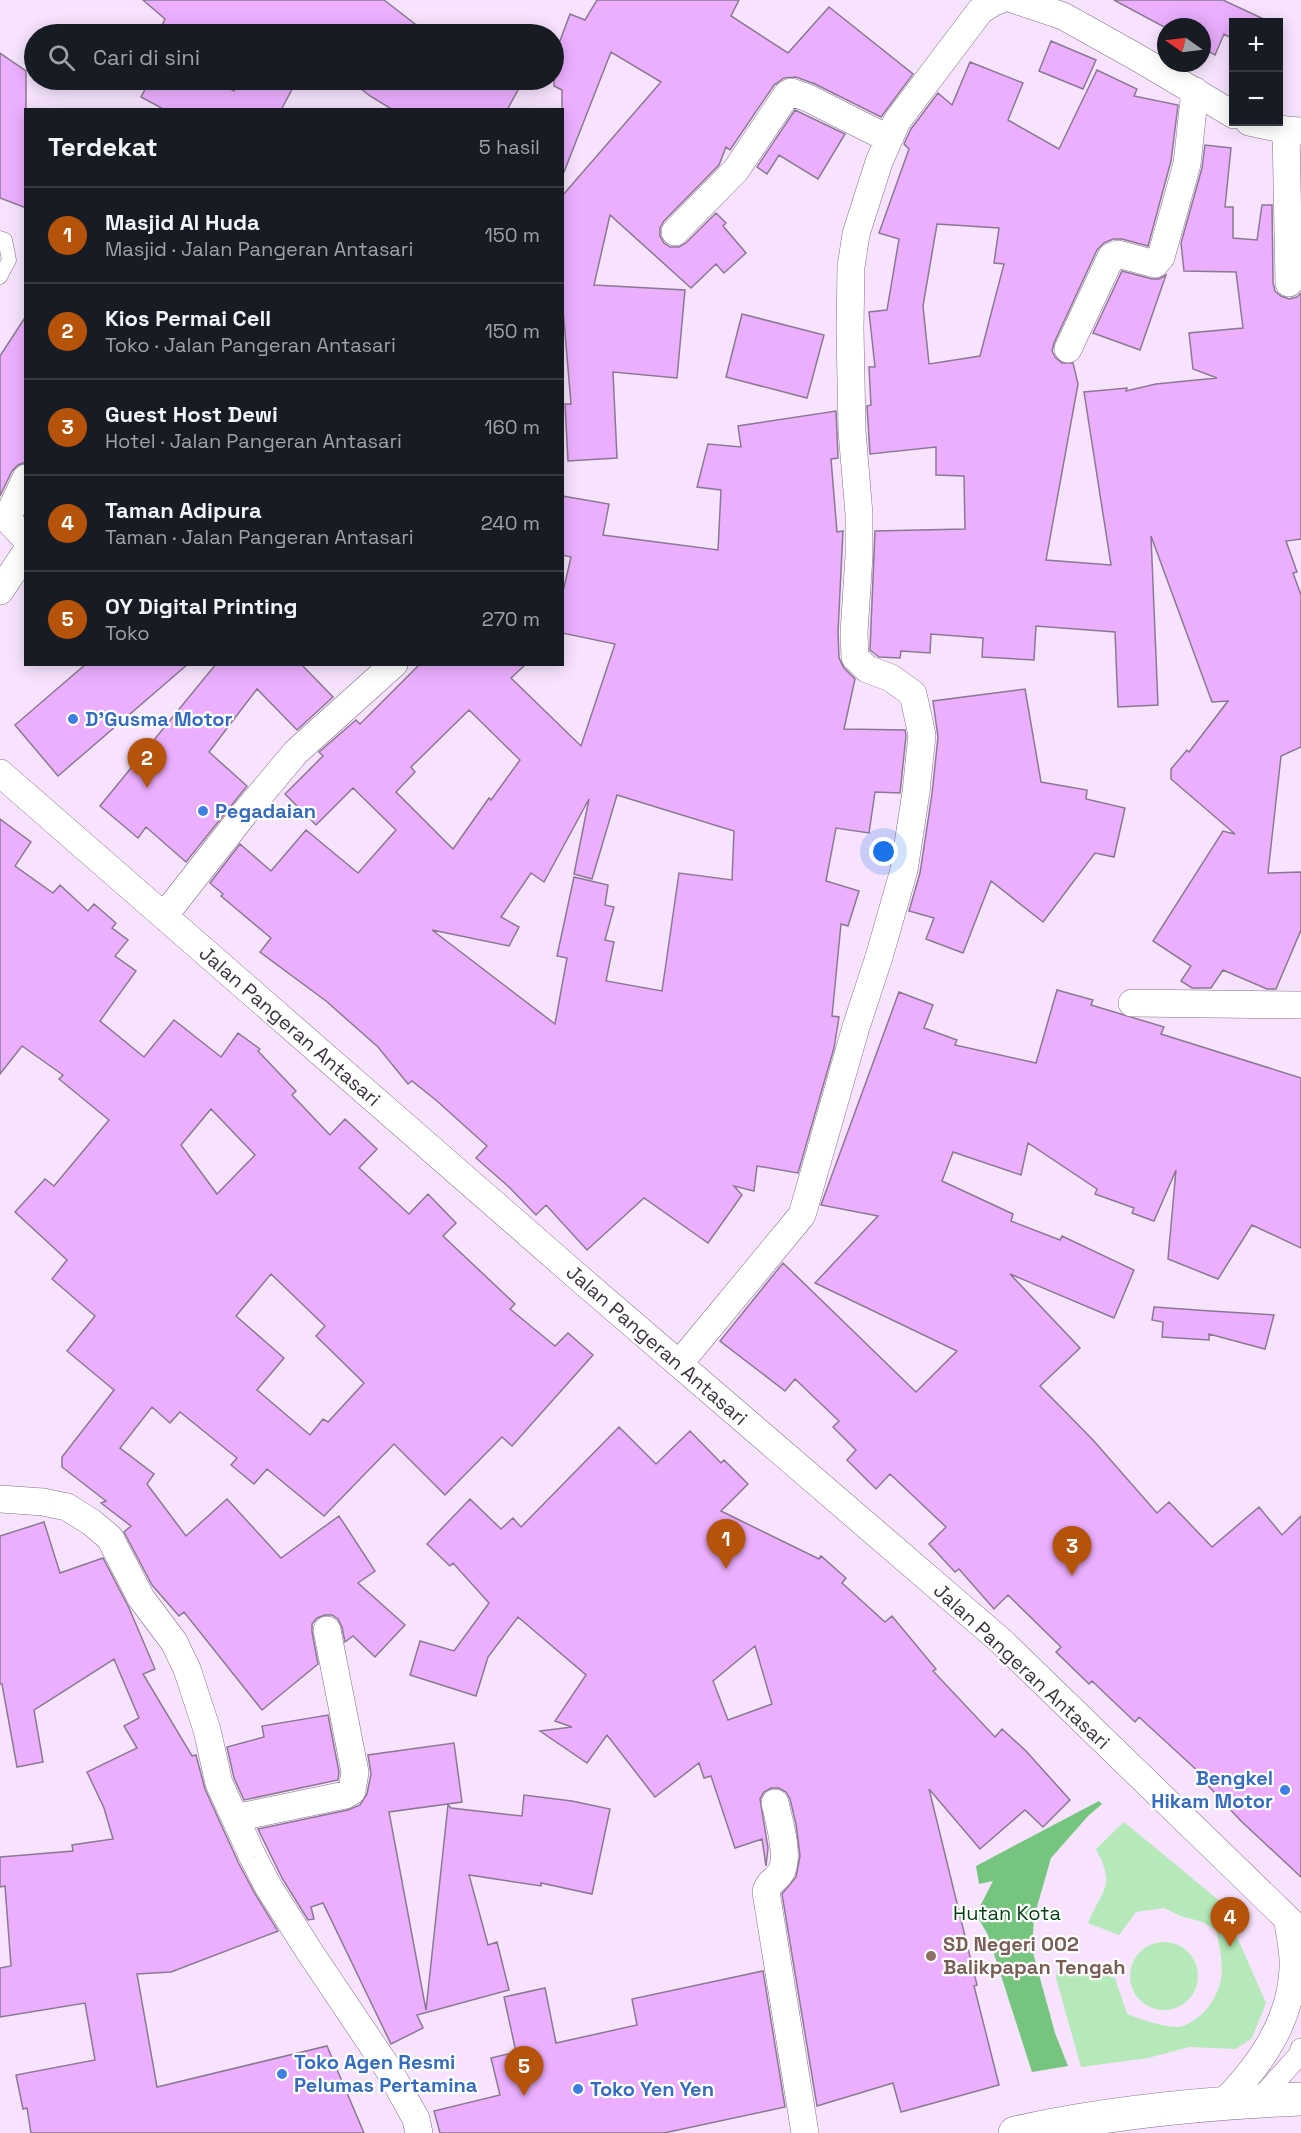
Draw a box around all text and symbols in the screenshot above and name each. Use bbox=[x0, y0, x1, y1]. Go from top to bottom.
north arrow bbox=[1157, 18, 1211, 72]
map controls bbox=[1229, 18, 1283, 126]
button: + bbox=[1229, 18, 1283, 72]
search box bbox=[24, 24, 564, 90]
icon: search bbox=[45, 41, 78, 74]
text: Cari di sini bbox=[93, 43, 200, 71]
button: − bbox=[1229, 72, 1283, 126]
text: Terdekat bbox=[48, 130, 158, 164]
text: 5 hasil bbox=[479, 134, 540, 160]
text: Masjid Al Huda bbox=[105, 208, 260, 236]
text: 1 bbox=[63, 222, 72, 248]
text: 150 m bbox=[485, 222, 540, 248]
text: Masjid · Jalan Pangeran Antasari bbox=[105, 236, 413, 262]
text: Kios Permai Cell bbox=[105, 304, 271, 332]
text: 2 bbox=[62, 318, 73, 344]
text: 150 m bbox=[485, 318, 540, 344]
text: Toko · Jalan Pangeran Antasari bbox=[105, 332, 396, 358]
text: Guest Host Dewi bbox=[105, 400, 278, 428]
text: 3 bbox=[61, 414, 74, 440]
text: 160 m bbox=[484, 414, 540, 440]
text: Hotel · Jalan Pangeran Antasari bbox=[105, 428, 402, 454]
text: Taman Adipura bbox=[105, 496, 262, 524]
text: 4 bbox=[61, 510, 74, 536]
text: 240 m bbox=[481, 510, 540, 536]
text: Taman · Jalan Pangeran Antasari bbox=[105, 524, 414, 550]
text: OY Digital Printing bbox=[105, 592, 298, 620]
text: 5 bbox=[62, 606, 74, 632]
text: 270 m bbox=[482, 606, 540, 632]
text: Toko bbox=[105, 620, 150, 646]
place label: D'Gusma Motor bbox=[85, 706, 233, 732]
marker: D'Gusma Motor bbox=[66, 712, 80, 726]
pin: 2 bbox=[128, 738, 166, 788]
place label: Pegadaian bbox=[215, 798, 316, 824]
marker: Pegadaian bbox=[196, 804, 210, 818]
your location bbox=[869, 837, 898, 866]
street label: Jalan Pangeran Antasari bbox=[194, 940, 386, 1112]
street label: Jalan Pangeran Antasari bbox=[561, 1259, 753, 1431]
pin: 1 bbox=[706, 1520, 746, 1569]
pin: 3 bbox=[1052, 1526, 1092, 1576]
street label: Jalan Pangeran Antasari bbox=[928, 1577, 1116, 1755]
place label: Bengkel Hikam Motor bbox=[1151, 1765, 1273, 1814]
marker: Bengkel Hikam Motor bbox=[1278, 1783, 1292, 1797]
pin: 4 bbox=[1210, 1898, 1250, 1947]
park label: Hutan Kota bbox=[953, 1900, 1061, 1926]
place label: SD Negeri 002 Balikpapan Tengah bbox=[943, 1931, 1126, 1980]
marker: SD Negeri 002 Balikpapan Tengah bbox=[924, 1949, 938, 1963]
pin: 5 bbox=[504, 2046, 544, 2096]
place label: Toko Agen Resmi Pelumas Pertamina bbox=[294, 2049, 478, 2098]
marker: Toko Agen Resmi Pelumas Pertamina bbox=[275, 2067, 289, 2081]
place label: Toko Yen Yen bbox=[590, 2076, 714, 2102]
marker: Toko Yen Yen bbox=[571, 2082, 585, 2096]

